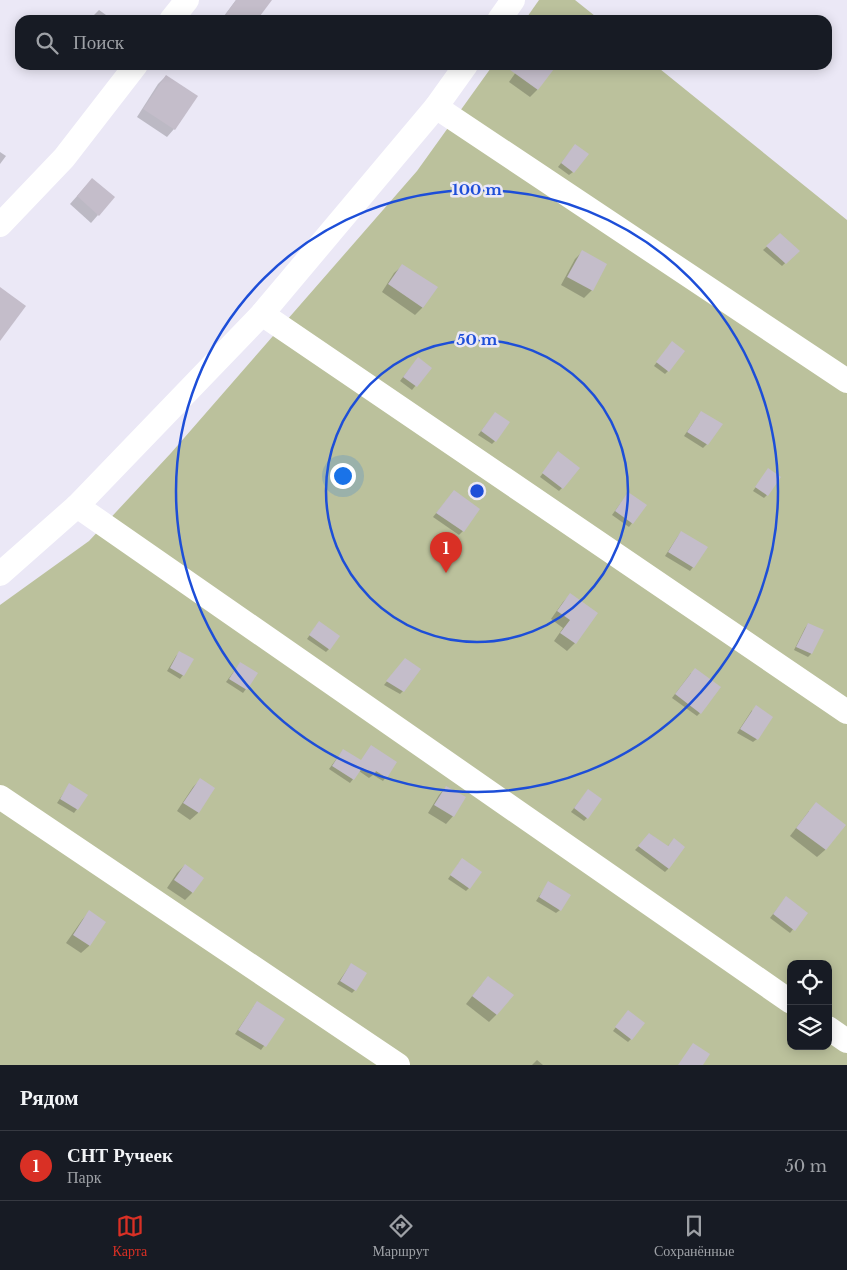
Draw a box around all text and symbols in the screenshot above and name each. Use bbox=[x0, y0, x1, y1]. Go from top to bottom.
search box bbox=[15, 15, 832, 70]
icon: search bbox=[33, 29, 61, 57]
text: Поиск bbox=[73, 31, 124, 54]
text: 100 m bbox=[452, 180, 502, 199]
text: 50 m bbox=[457, 330, 498, 349]
your location bbox=[330, 463, 356, 489]
centre of rings bbox=[468, 482, 486, 500]
pin: 1 bbox=[430, 532, 462, 573]
map controls bbox=[787, 960, 832, 1050]
button: locate bbox=[787, 960, 832, 1005]
button: layers bbox=[787, 1005, 832, 1050]
text: Рядом bbox=[20, 1085, 79, 1111]
text: СНТ Ручеек bbox=[67, 1144, 173, 1167]
text: 1 bbox=[33, 1156, 39, 1176]
text: 50 m bbox=[785, 1156, 827, 1176]
text: Парк bbox=[67, 1167, 101, 1187]
tab: Карта bbox=[113, 1212, 147, 1260]
tab: Маршрут bbox=[372, 1212, 429, 1260]
tab: Сохранённые bbox=[654, 1212, 734, 1260]

